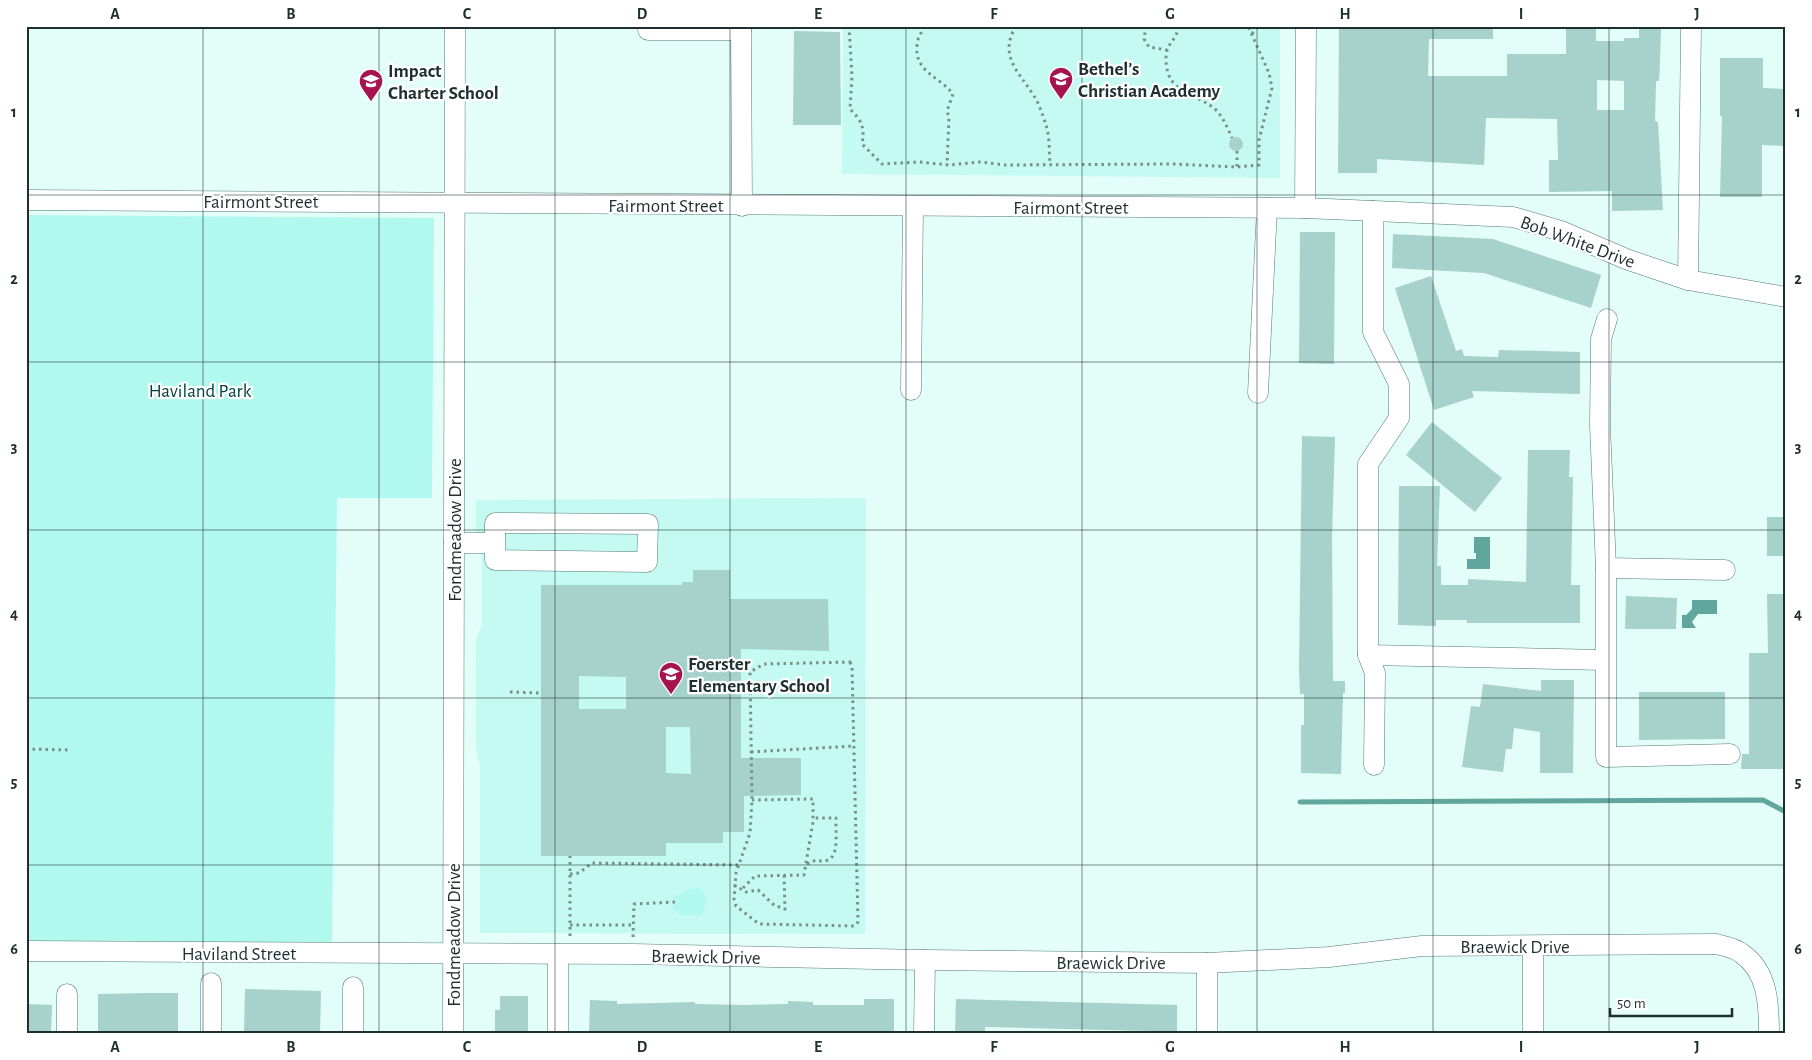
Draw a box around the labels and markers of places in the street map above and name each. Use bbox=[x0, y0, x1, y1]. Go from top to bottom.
place label: Bethel’s Christian Academy bbox=[1078, 60, 1220, 101]
place label: Impact Charter School bbox=[388, 62, 499, 103]
school or university icon: Bethel’s Christian Academy bbox=[1048, 66, 1074, 100]
school or university icon: Impact Charter School bbox=[358, 68, 384, 102]
place label: Foerster Elementary School bbox=[688, 655, 830, 696]
school or university icon: Foerster Elementary School bbox=[658, 661, 684, 695]

